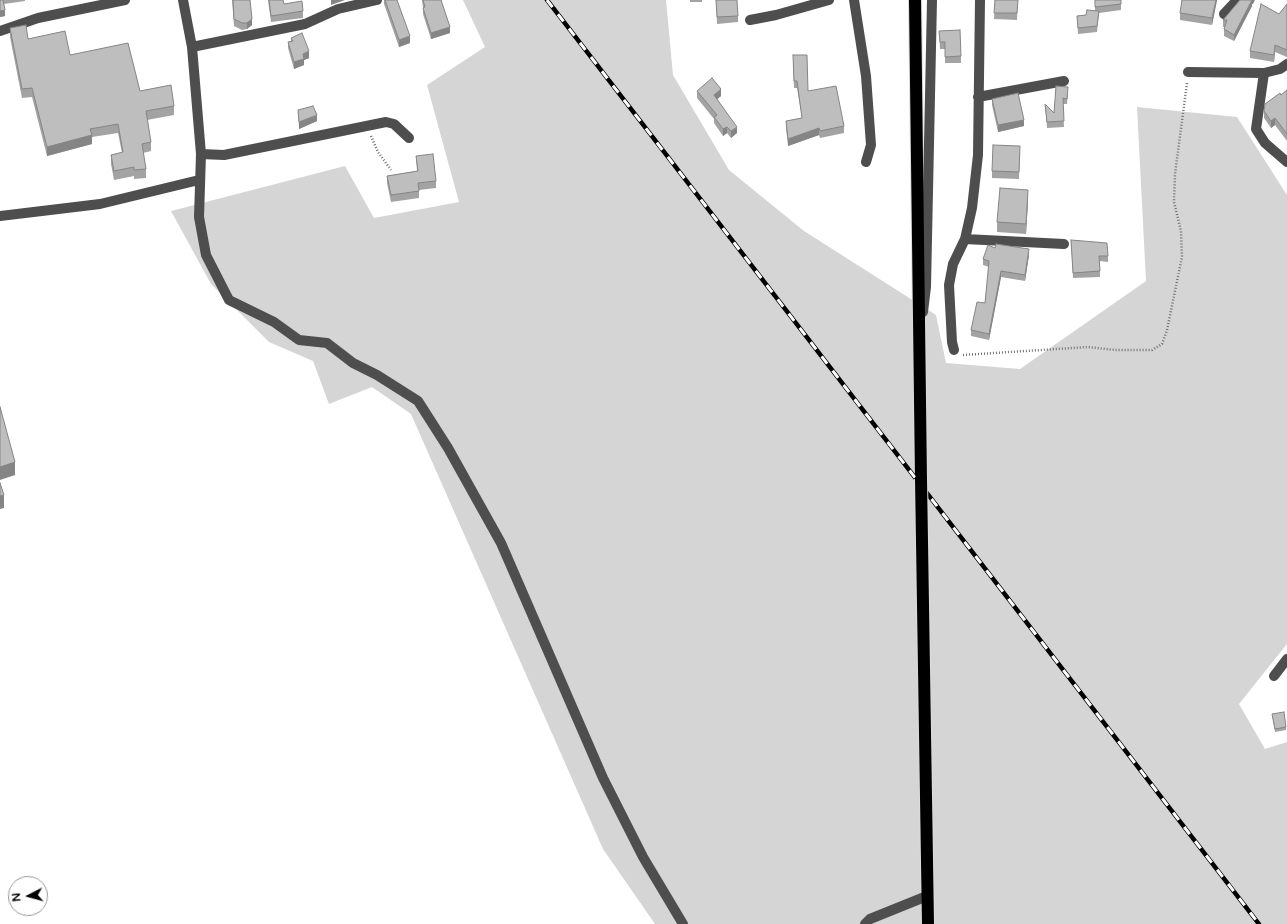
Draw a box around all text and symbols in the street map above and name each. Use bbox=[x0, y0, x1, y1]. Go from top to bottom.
north arrow bbox=[8, 876, 48, 916]
text: N bbox=[10, 892, 23, 902]

